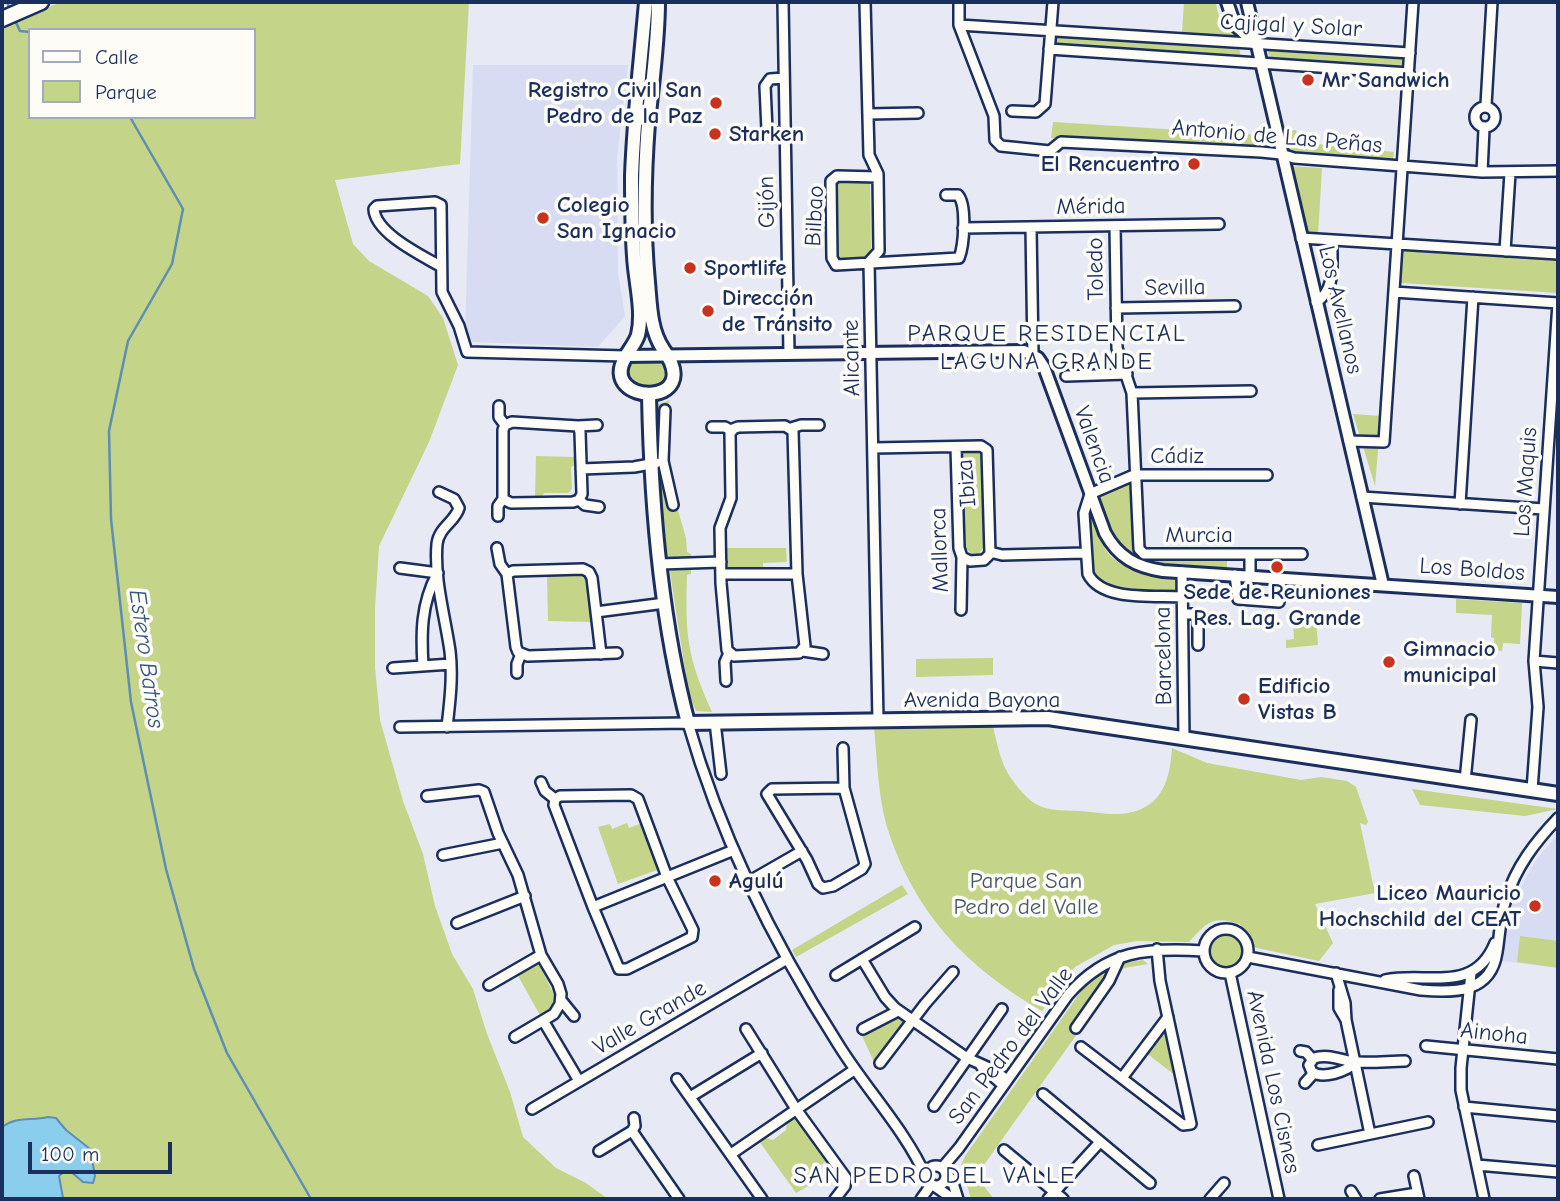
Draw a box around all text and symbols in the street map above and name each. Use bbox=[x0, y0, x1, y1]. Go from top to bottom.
street label: Cajigal y Solar bbox=[1219, 8, 1363, 44]
legend bbox=[28, 28, 256, 119]
text: Calle bbox=[95, 45, 138, 69]
place label: Mr Sandwich bbox=[1322, 66, 1450, 94]
marker: Mr Sandwich bbox=[1300, 72, 1316, 88]
place label: Registro Civil San Pedro de la Paz bbox=[528, 76, 702, 130]
text: Parque bbox=[95, 80, 157, 104]
marker: Registro Civil San Pedro de la Paz bbox=[708, 95, 724, 111]
street label: Antonio de Las Peñas bbox=[1171, 114, 1383, 160]
place label: Starken bbox=[729, 120, 804, 148]
marker: Starken bbox=[707, 126, 723, 142]
place label: El Rencuentro bbox=[1041, 150, 1180, 178]
marker: El Rencuentro bbox=[1186, 156, 1202, 172]
street label: Gijón bbox=[753, 176, 781, 228]
street label: Bilbao bbox=[800, 185, 830, 247]
place label: Colegio San Ignacio bbox=[557, 191, 676, 245]
street label: Mérida bbox=[1056, 193, 1126, 221]
marker: Colegio San Ignacio bbox=[535, 210, 551, 226]
street label: Toledo bbox=[1082, 237, 1110, 301]
street label: Los Avellanos bbox=[1312, 243, 1368, 377]
place label: Sportlife bbox=[704, 254, 786, 282]
marker: Sportlife bbox=[682, 260, 698, 276]
street label: Sevilla bbox=[1144, 274, 1206, 302]
place label: Dirección de Tránsito bbox=[722, 284, 833, 338]
marker: Dirección de Tránsito bbox=[700, 303, 716, 319]
street label: Alicante bbox=[838, 319, 866, 397]
district label: PARQUE RESIDENCIAL LAGUNA GRANDE bbox=[909, 320, 1185, 376]
street label: Valencia bbox=[1067, 403, 1121, 487]
street label: Los Maquis bbox=[1508, 426, 1544, 538]
street label: Cádiz bbox=[1150, 442, 1204, 470]
street label: Ibiza bbox=[951, 458, 983, 508]
street label: Mallorca bbox=[925, 507, 955, 593]
street label: Murcia bbox=[1165, 521, 1233, 549]
street label: Los Boldos bbox=[1418, 553, 1526, 587]
marker: Sede de Reuniones Res. Lag. Grande bbox=[1269, 559, 1285, 575]
place label: Sede de Reuniones Res. Lag. Grande bbox=[1184, 578, 1370, 632]
water label: Estero Batros bbox=[122, 588, 170, 730]
street label: Barcelona bbox=[1149, 606, 1179, 706]
place label: Gimnacio municipal bbox=[1403, 635, 1497, 689]
marker: Gimnacio municipal bbox=[1381, 654, 1397, 670]
place label: Edificio Vistas B bbox=[1258, 672, 1336, 726]
street label: Avenida Bayona bbox=[904, 686, 1060, 714]
marker: Edificio Vistas B bbox=[1236, 691, 1252, 707]
place label: Agulú bbox=[729, 867, 784, 895]
park label: Parque San Pedro del Valle bbox=[953, 867, 1099, 921]
marker: Agulú bbox=[707, 873, 723, 889]
place label: Liceo Mauricio Hochschild del CEAT bbox=[1319, 879, 1521, 933]
marker: Liceo Mauricio Hochschild del CEAT bbox=[1527, 898, 1543, 914]
street label: San Pedro del Valle bbox=[943, 962, 1079, 1130]
street label: Valle Grande bbox=[589, 975, 711, 1061]
street label: Avenida Los Cisnes bbox=[1240, 988, 1306, 1176]
street label: Ainoha bbox=[1459, 1017, 1529, 1051]
scale bar bbox=[32, 1128, 175, 1172]
text: 100 m bbox=[41, 1142, 99, 1166]
district label: SAN PEDRO DEL VALLE bbox=[796, 1162, 1074, 1190]

